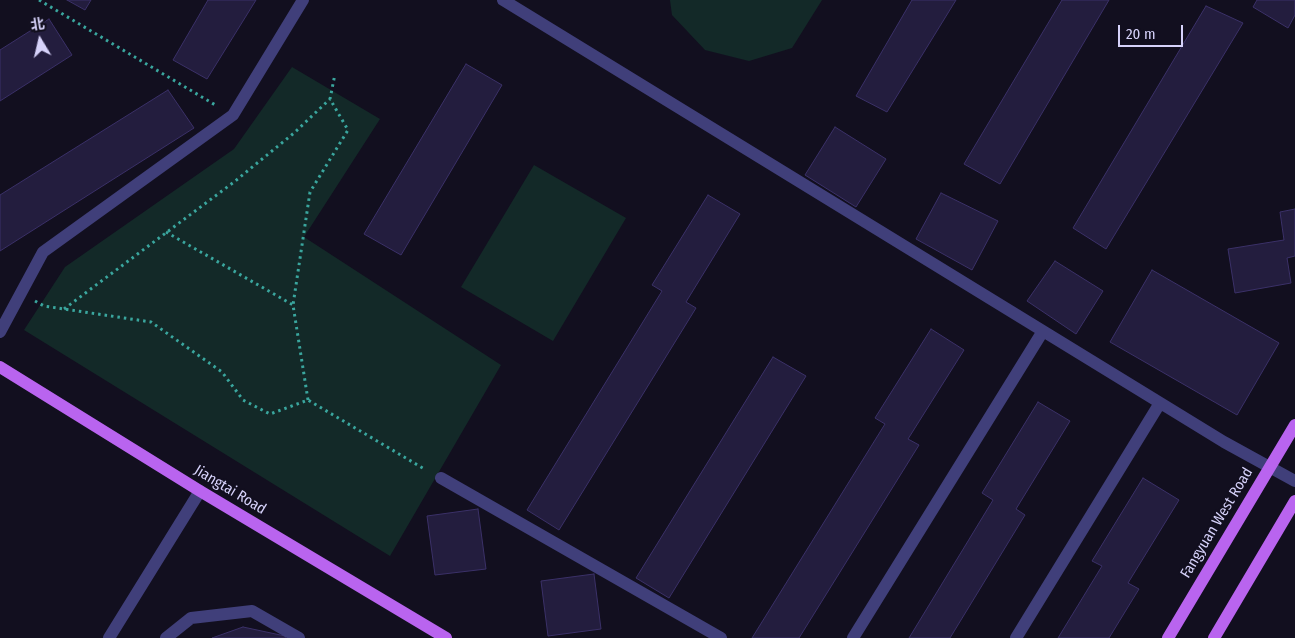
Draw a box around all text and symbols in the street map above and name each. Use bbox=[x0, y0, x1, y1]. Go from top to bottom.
north arrow bbox=[15, 15, 65, 65]
text: 北 bbox=[29, 15, 46, 34]
scale bar bbox=[1120, 15, 1185, 47]
text: 20 m bbox=[1126, 25, 1156, 43]
street label: Jiangtai Road bbox=[191, 461, 269, 519]
street label: Fangyuan West Road bbox=[1177, 464, 1257, 582]

